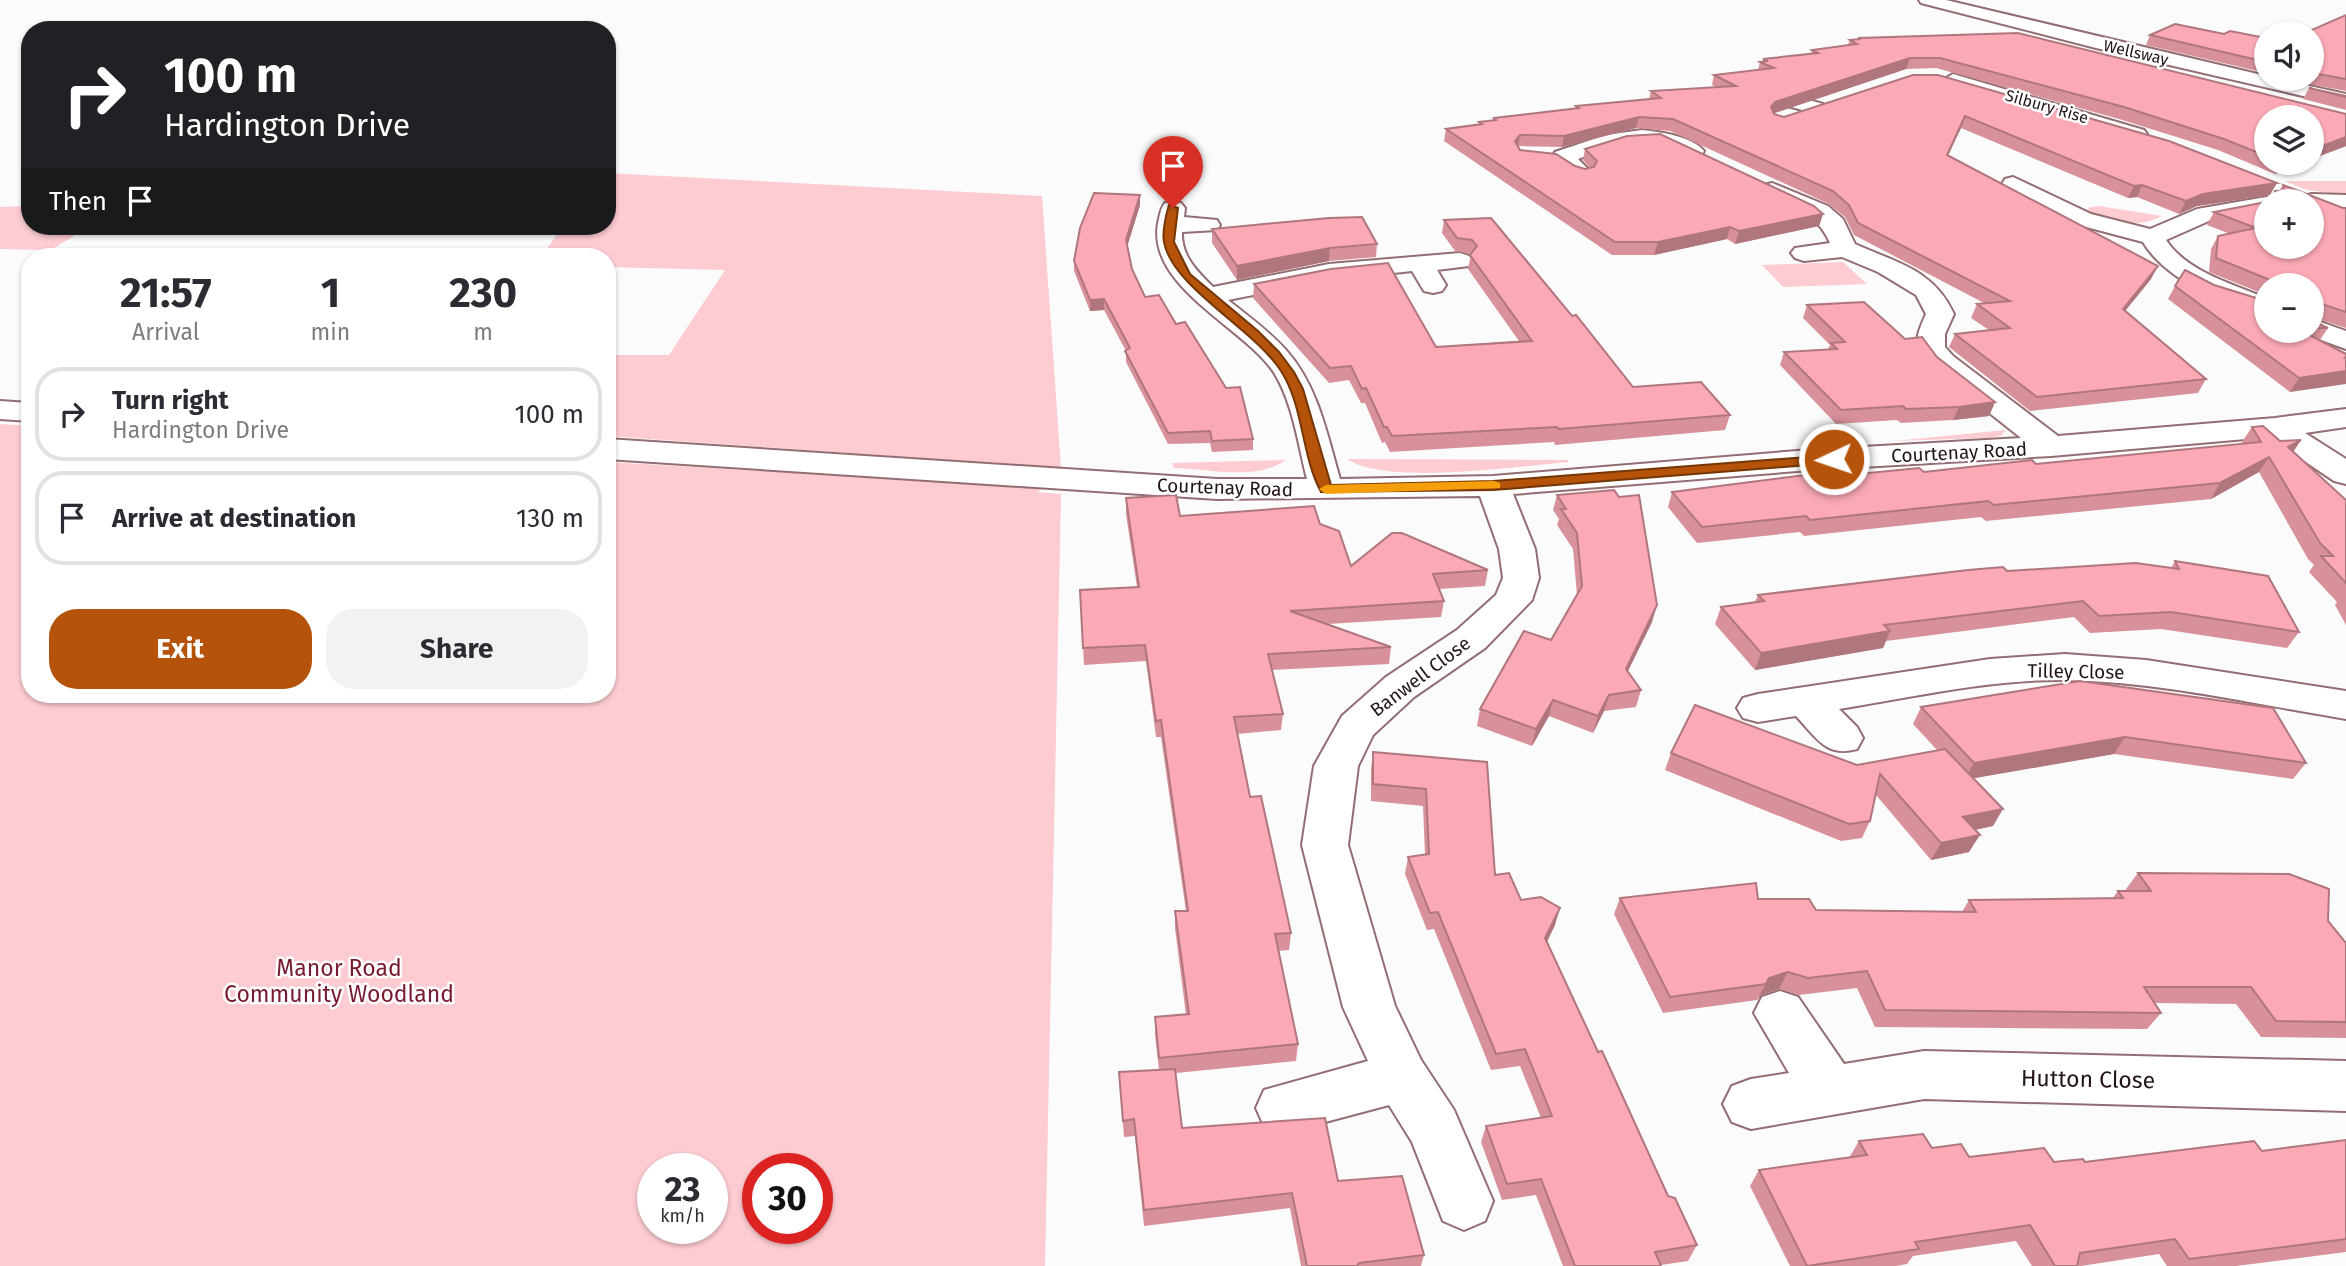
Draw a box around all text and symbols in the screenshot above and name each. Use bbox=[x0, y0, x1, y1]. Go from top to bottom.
map controls bbox=[2254, 21, 2324, 343]
button: sound bbox=[2254, 21, 2324, 91]
street label: Wellsway bbox=[2102, 36, 2170, 69]
text: 100 m bbox=[164, 46, 297, 105]
icon: right bbox=[49, 49, 140, 140]
street label: Silbury Rise bbox=[2003, 86, 2091, 127]
button: layers bbox=[2254, 105, 2324, 175]
text: Hardington Drive bbox=[164, 106, 410, 144]
pin bbox=[1143, 136, 1203, 208]
icon: arrive bbox=[1154, 147, 1192, 185]
icon: arrive bbox=[121, 182, 159, 220]
text: Then bbox=[49, 186, 107, 217]
button: + bbox=[2254, 189, 2324, 259]
text: 21:57 bbox=[120, 268, 212, 318]
text: 1 bbox=[321, 268, 340, 318]
text: 230 bbox=[449, 268, 517, 318]
button: − bbox=[2254, 273, 2324, 343]
text: Arrival bbox=[132, 318, 199, 346]
text: min bbox=[311, 318, 350, 346]
text: m bbox=[473, 318, 493, 346]
text: Turn right bbox=[112, 385, 229, 416]
icon: right bbox=[53, 395, 91, 433]
text: 100 m bbox=[515, 399, 584, 430]
text: Hardington Drive bbox=[112, 416, 289, 444]
position arrow bbox=[1797, 422, 1871, 496]
street label: Courtenay Road bbox=[1890, 437, 2028, 468]
street label: Courtenay Road bbox=[1157, 474, 1293, 501]
icon: arrive bbox=[53, 499, 91, 537]
text: Arrive at destination bbox=[112, 503, 356, 534]
text: 130 m bbox=[516, 503, 584, 534]
button: Exit bbox=[49, 609, 312, 689]
button: Share bbox=[326, 609, 588, 689]
street label: Banwell Close bbox=[1366, 631, 1475, 722]
street label: Tilley Close bbox=[2027, 659, 2125, 684]
park label: Manor Road Community Woodland bbox=[224, 954, 454, 1008]
street label: Hutton Close bbox=[2021, 1064, 2155, 1094]
speed limit sign: 30 bbox=[742, 1153, 833, 1244]
text: 23 bbox=[664, 1168, 701, 1210]
text: km/h bbox=[660, 1205, 705, 1227]

